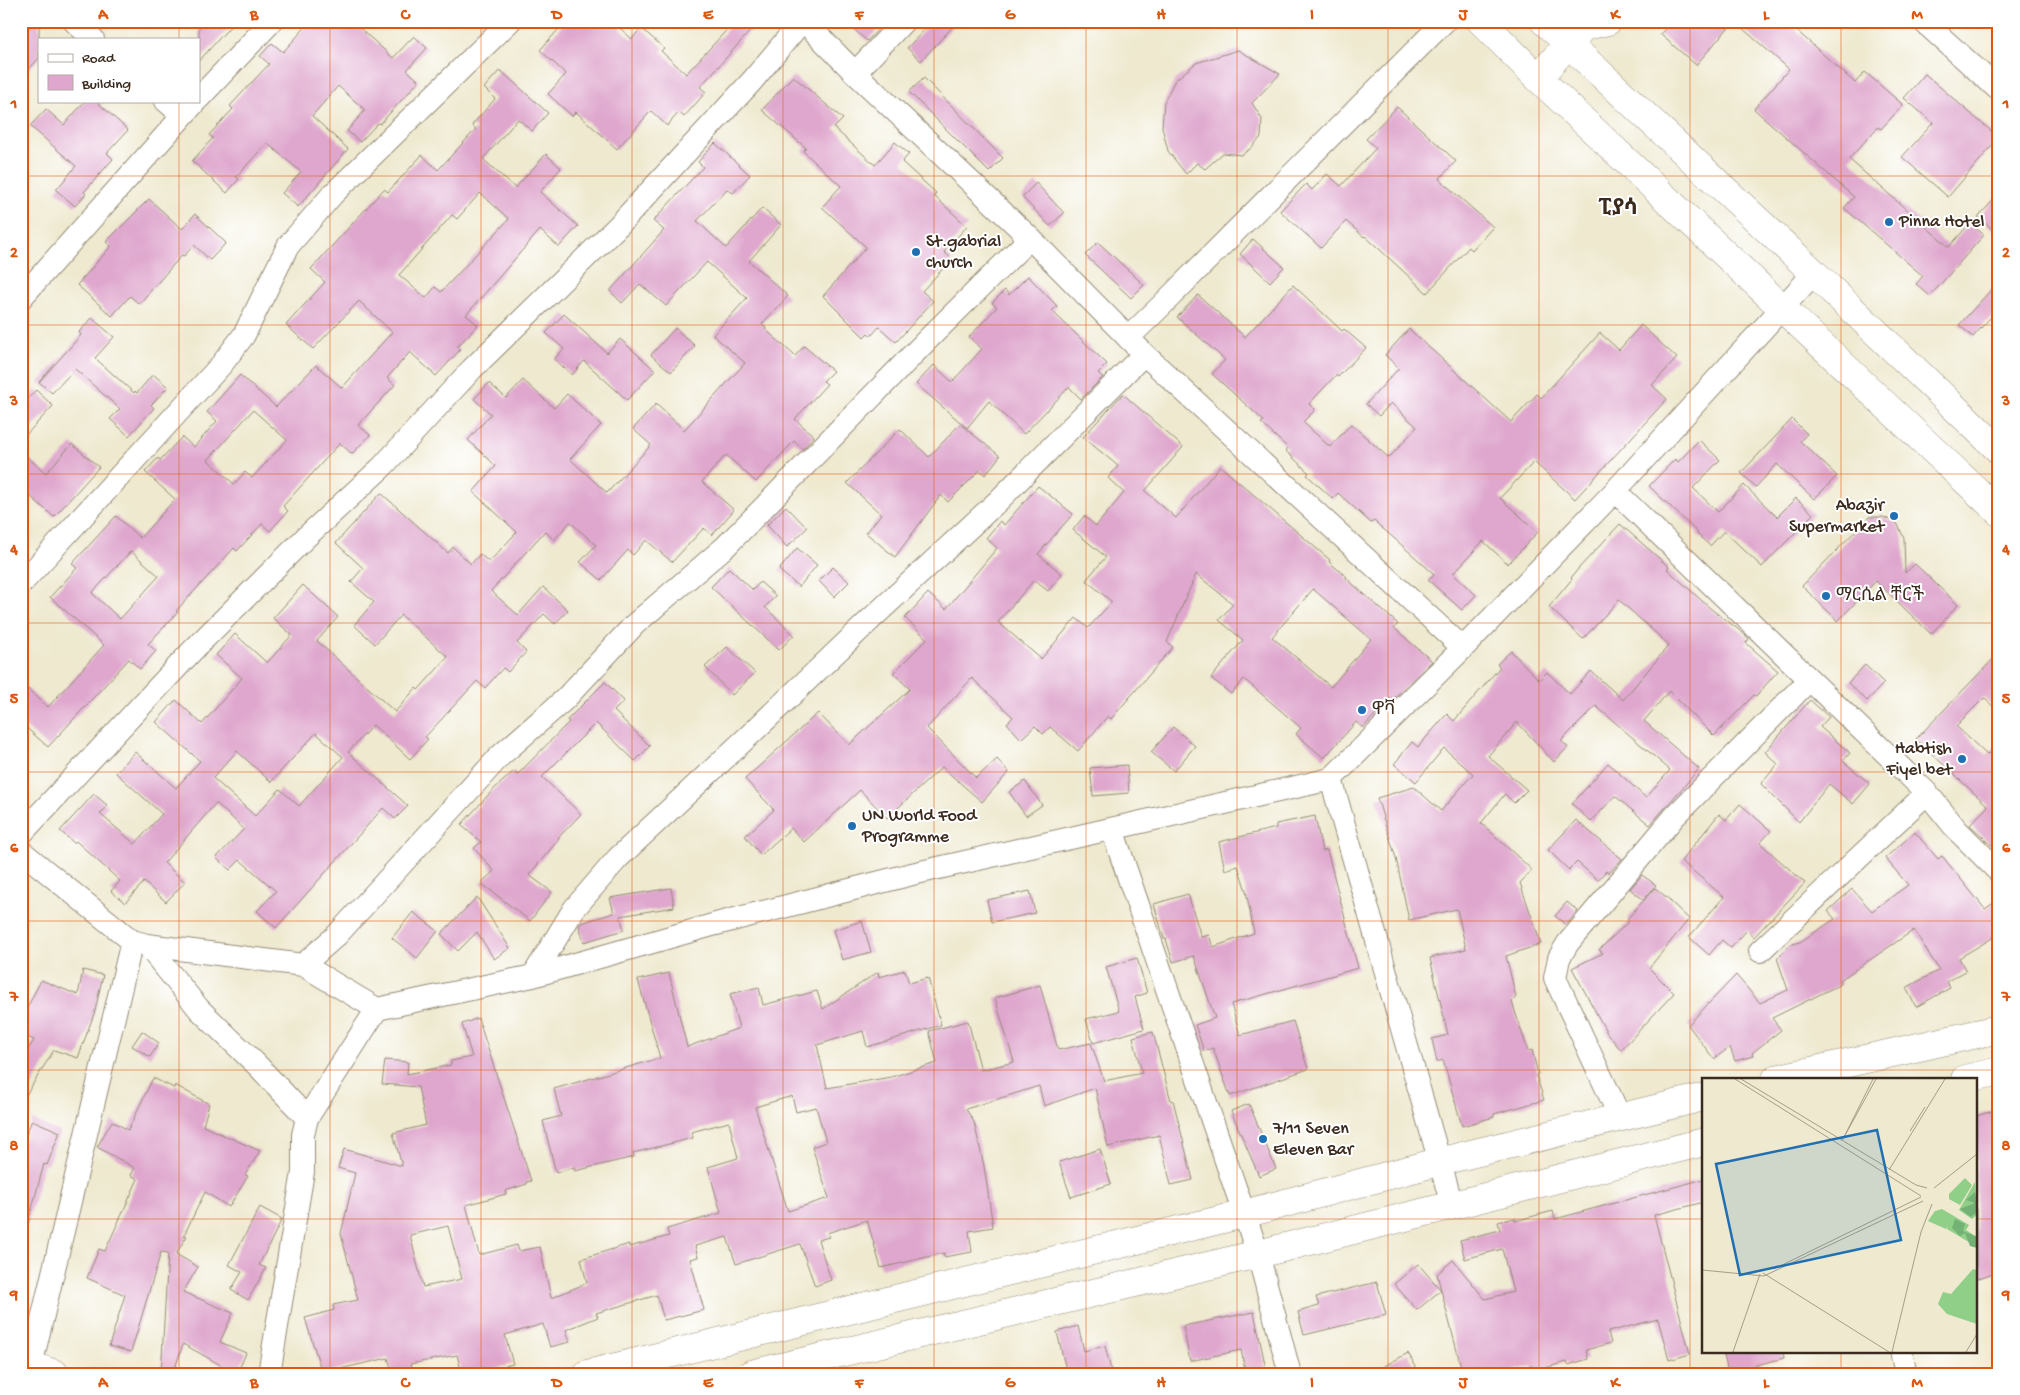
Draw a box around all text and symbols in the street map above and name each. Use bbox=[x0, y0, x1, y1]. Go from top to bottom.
text: A bbox=[97, 7, 109, 26]
text: B bbox=[249, 7, 259, 26]
text: C bbox=[400, 7, 411, 26]
text: D bbox=[550, 7, 563, 26]
text: E bbox=[703, 7, 714, 26]
text: F bbox=[854, 7, 865, 26]
text: G bbox=[1005, 7, 1016, 26]
text: H bbox=[1156, 7, 1166, 26]
text: I bbox=[1310, 7, 1314, 26]
text: J bbox=[1458, 7, 1469, 26]
text: K bbox=[1610, 7, 1622, 26]
text: L bbox=[1763, 7, 1770, 26]
text: M bbox=[1911, 7, 1923, 26]
legend bbox=[38, 38, 200, 102]
text: Road bbox=[82, 50, 116, 68]
text: Building bbox=[81, 76, 131, 94]
text: 1 bbox=[10, 96, 17, 115]
text: 1 bbox=[2002, 96, 2009, 115]
district label: ፒያሳ bbox=[1598, 197, 1638, 223]
place label: Pinna Hotel bbox=[1898, 212, 1984, 233]
marker: Pinna Hotel bbox=[1883, 216, 1895, 228]
place label: St.gabrial church bbox=[926, 232, 1001, 274]
text: 2 bbox=[10, 245, 18, 264]
text: 2 bbox=[2002, 245, 2010, 264]
marker: St.gabrial church bbox=[910, 246, 922, 258]
text: 3 bbox=[9, 393, 18, 412]
text: 3 bbox=[2001, 393, 2010, 412]
place label: Abazir Supermarket bbox=[1789, 496, 1886, 538]
marker: Abazir Supermarket bbox=[1888, 510, 1900, 522]
text: 4 bbox=[9, 542, 18, 561]
text: 4 bbox=[2001, 542, 2010, 561]
place label: ማርሲል ቸርች bbox=[1836, 584, 1924, 607]
marker: ማርሲል ቸርች bbox=[1820, 590, 1832, 602]
text: 5 bbox=[10, 691, 19, 710]
text: 5 bbox=[2002, 691, 2011, 710]
place label: ዋቫ bbox=[1372, 698, 1395, 721]
marker: ዋቫ bbox=[1356, 704, 1368, 716]
place label: Habtish Fiyel bet bbox=[1885, 739, 1954, 781]
marker: Habtish Fiyel bet bbox=[1956, 753, 1968, 765]
place label: UN World Food Programme bbox=[861, 806, 978, 848]
marker: UN World Food Programme bbox=[846, 820, 858, 832]
text: 6 bbox=[10, 840, 19, 859]
text: 6 bbox=[2002, 840, 2011, 859]
text: 7 bbox=[9, 989, 19, 1008]
text: 7 bbox=[2001, 989, 2011, 1008]
inset map bbox=[1702, 1078, 1978, 1352]
place label: 7/11 Seven Eleven Bar bbox=[1272, 1119, 1355, 1161]
marker: 7/11 Seven Eleven Bar bbox=[1257, 1133, 1269, 1145]
text: 8 bbox=[10, 1138, 19, 1157]
text: 8 bbox=[2002, 1138, 2011, 1157]
text: 9 bbox=[9, 1287, 18, 1306]
text: 9 bbox=[2001, 1287, 2010, 1306]
text: A bbox=[97, 1375, 109, 1394]
text: B bbox=[249, 1375, 259, 1394]
text: C bbox=[400, 1375, 411, 1394]
text: D bbox=[550, 1375, 563, 1394]
text: E bbox=[703, 1375, 714, 1394]
text: F bbox=[854, 1375, 865, 1394]
text: G bbox=[1005, 1375, 1016, 1394]
text: H bbox=[1156, 1375, 1166, 1394]
text: I bbox=[1310, 1375, 1314, 1394]
text: J bbox=[1458, 1375, 1469, 1394]
text: K bbox=[1610, 1375, 1622, 1394]
text: L bbox=[1763, 1375, 1770, 1394]
text: M bbox=[1911, 1375, 1923, 1394]

